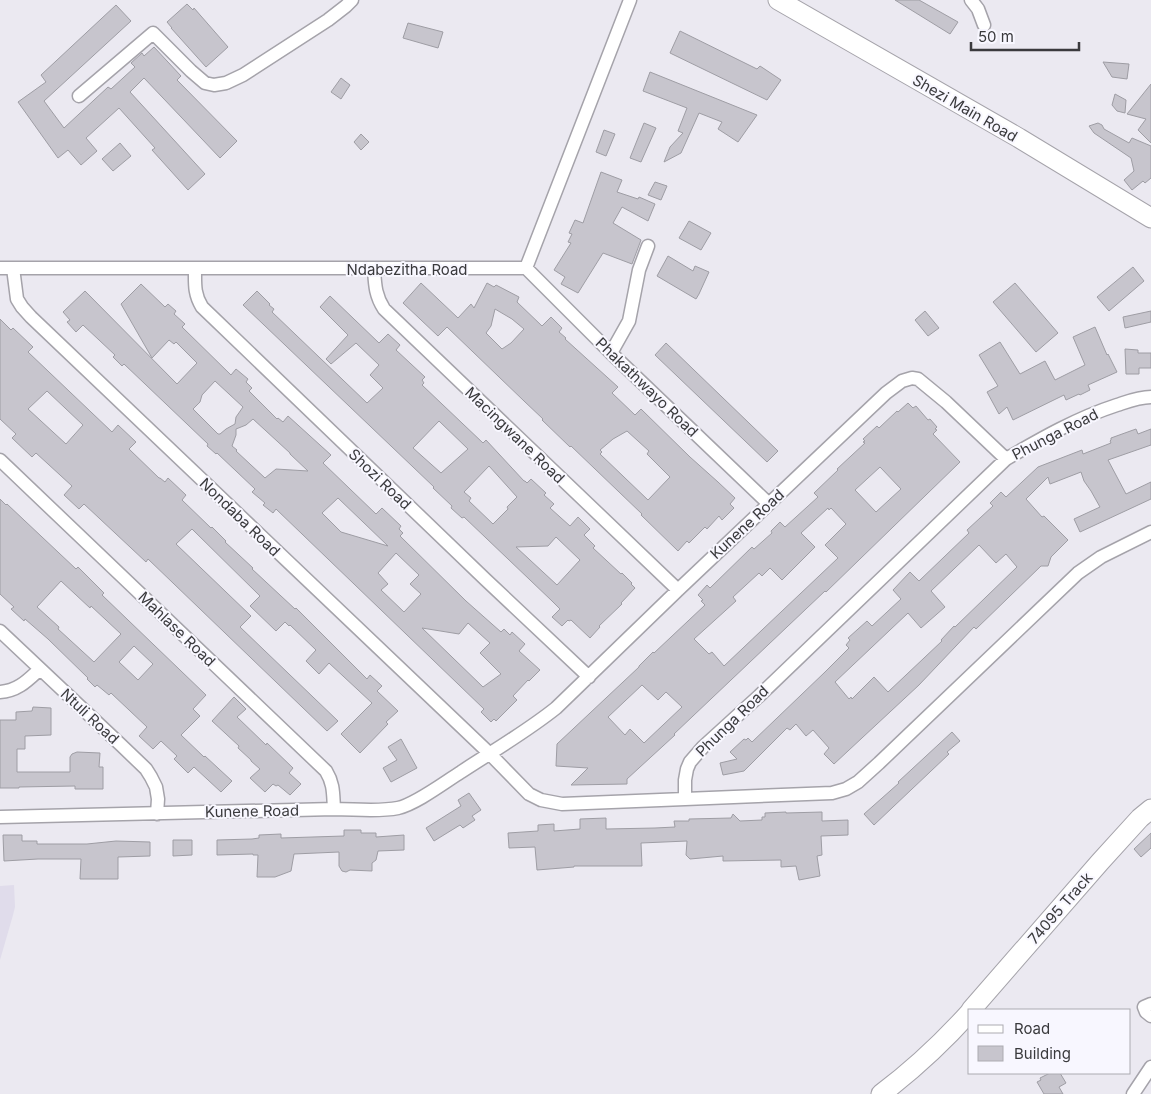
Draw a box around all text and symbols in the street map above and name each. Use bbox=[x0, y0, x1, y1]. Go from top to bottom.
scale bar bbox=[971, 20, 1078, 52]
text: 50 m bbox=[978, 27, 1014, 46]
street label: Shezi Main Road bbox=[909, 70, 1021, 146]
street label: Ndabezitha Road bbox=[346, 260, 468, 279]
street label: Phakathwayo Road bbox=[592, 333, 702, 441]
street label: Macingwane Road bbox=[461, 383, 569, 487]
street label: Phunga Road bbox=[1009, 404, 1101, 464]
street label: Shozi Road bbox=[345, 445, 415, 513]
street label: Nondaba Road bbox=[196, 474, 284, 560]
street label: Kunene Road bbox=[706, 485, 788, 563]
street label: Mahlase Road bbox=[134, 587, 220, 671]
street label: Phunga Road bbox=[692, 681, 772, 761]
street label: Ntuli Road bbox=[57, 684, 123, 748]
street label: Kunene Road bbox=[205, 801, 299, 821]
street label: 74095 Track bbox=[1024, 868, 1097, 948]
legend bbox=[968, 1009, 1131, 1074]
text: Road bbox=[1014, 1019, 1050, 1038]
text: Building bbox=[1014, 1044, 1071, 1063]

